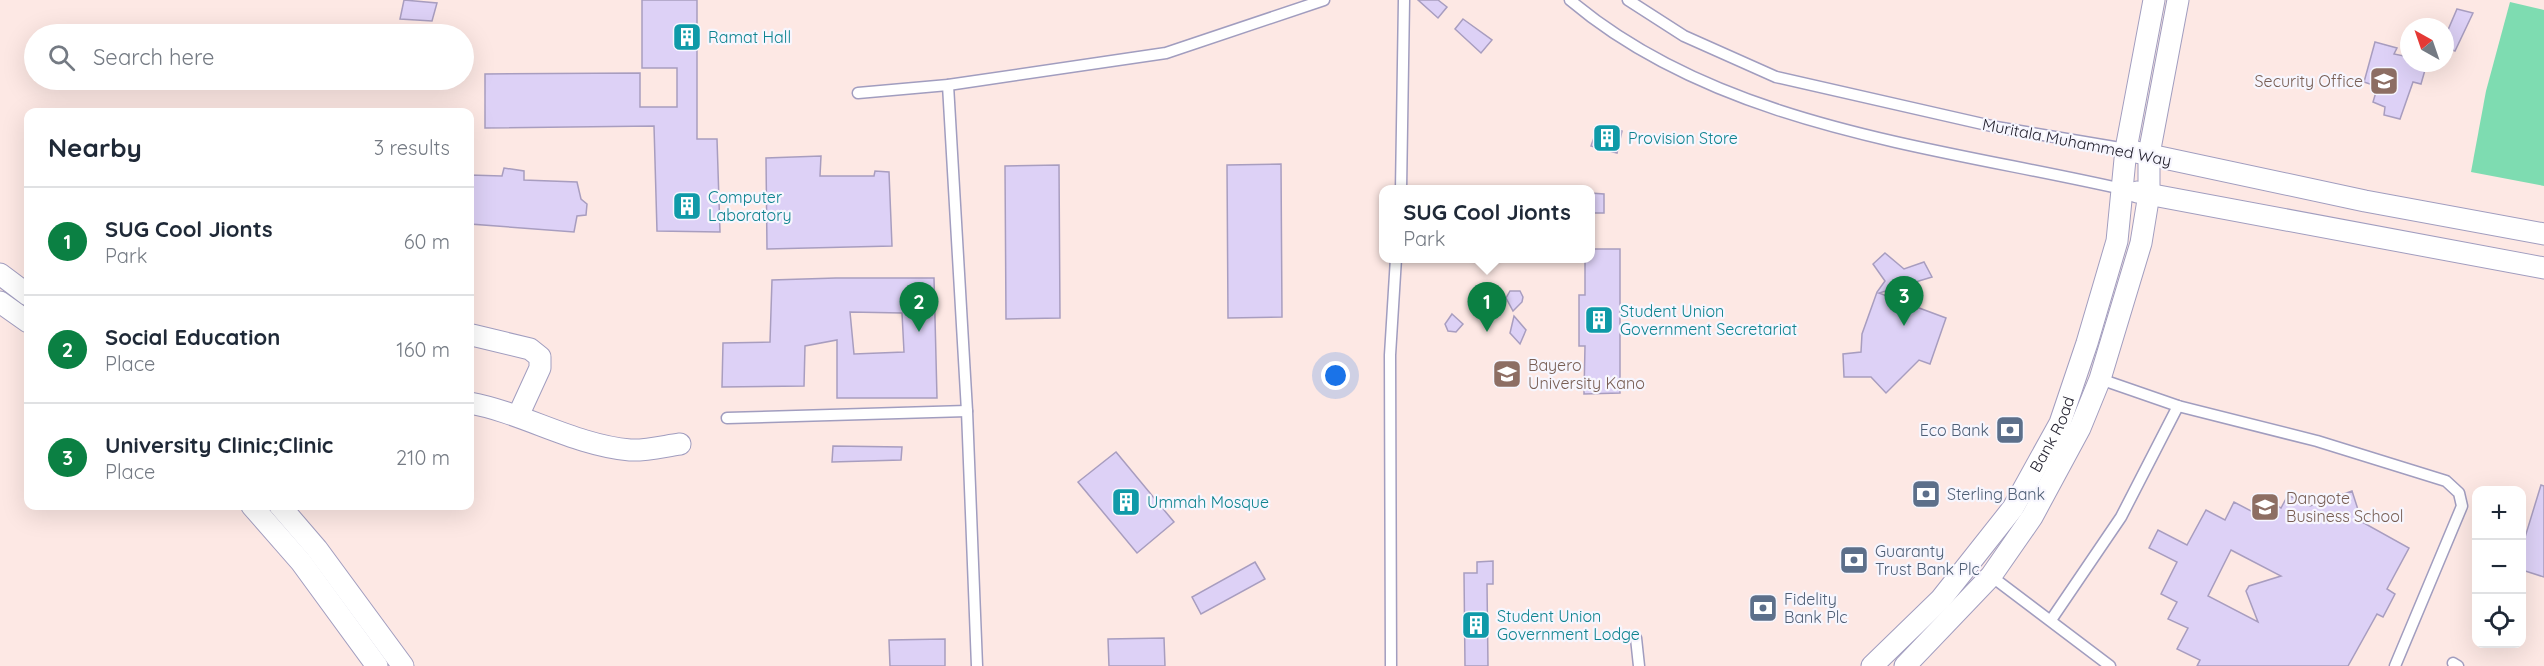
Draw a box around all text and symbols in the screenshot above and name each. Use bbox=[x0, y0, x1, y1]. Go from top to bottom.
north arrow bbox=[2400, 18, 2454, 72]
building icon: Ramat Hall bbox=[671, 21, 703, 53]
search box bbox=[24, 24, 474, 90]
place label: Ramat Hall bbox=[708, 27, 791, 47]
icon: search bbox=[45, 41, 78, 74]
text: Search here bbox=[93, 43, 214, 71]
school or university icon: Security Office bbox=[2368, 65, 2400, 97]
place label: Security Office bbox=[2255, 71, 2363, 91]
street label: Muritala Muhammed Way bbox=[1981, 114, 2173, 170]
building icon: Provision Store bbox=[1591, 122, 1623, 154]
place label: Provision Store bbox=[1628, 128, 1738, 148]
text: Nearby bbox=[48, 131, 142, 164]
text: 3 results bbox=[374, 135, 450, 160]
popup bbox=[1379, 185, 1595, 263]
place label: Computer Laboratory bbox=[708, 187, 792, 225]
building icon: Computer Laboratory bbox=[671, 190, 703, 222]
text: SUG Cool Jionts bbox=[1403, 198, 1571, 226]
text: SUG Cool Jionts bbox=[105, 215, 273, 243]
text: Park bbox=[1403, 226, 1446, 251]
text: 1 bbox=[64, 229, 71, 254]
text: 60 m bbox=[404, 229, 450, 254]
text: Park bbox=[105, 243, 147, 268]
pin: 3 bbox=[1884, 276, 1924, 326]
pin: 2 bbox=[900, 282, 938, 332]
pin: 1 bbox=[1468, 282, 1506, 332]
place label: Student Union Government Secretariat bbox=[1620, 301, 1797, 339]
building icon: Student Union Government Secretariat bbox=[1583, 304, 1615, 336]
text: Social Education bbox=[105, 323, 280, 351]
text: 2 bbox=[62, 337, 73, 362]
text: 160 m bbox=[396, 337, 450, 362]
text: Place bbox=[105, 351, 155, 376]
place label: Bayero University Kano bbox=[1528, 355, 1645, 393]
school or university icon: Bayero University Kano bbox=[1491, 358, 1523, 390]
your location bbox=[1321, 361, 1350, 390]
street label: Bank Road bbox=[2025, 394, 2078, 475]
bank icon: Eco Bank bbox=[1994, 414, 2026, 446]
place label: Eco Bank bbox=[1920, 420, 1989, 440]
text: University Clinic;Clinic bbox=[105, 431, 333, 459]
text: 3 bbox=[62, 445, 73, 470]
text: 210 m bbox=[396, 445, 450, 470]
text: Place bbox=[105, 459, 155, 484]
bank icon: Sterling Bank bbox=[1910, 478, 1942, 510]
place label: Sterling Bank bbox=[1947, 484, 2045, 504]
building icon: Ummah Mosque bbox=[1110, 486, 1142, 518]
map controls bbox=[2472, 486, 2526, 648]
button: + bbox=[2472, 486, 2526, 540]
place label: Dangote Business School bbox=[2286, 488, 2404, 526]
school or university icon: Dangote Business School bbox=[2249, 491, 2281, 523]
place label: Ummah Mosque bbox=[1147, 492, 1269, 512]
button: − bbox=[2472, 540, 2526, 594]
place label: Guaranty Trust Bank Plc bbox=[1875, 541, 1980, 579]
bank icon: Guaranty Trust Bank Plc bbox=[1838, 544, 1870, 576]
place label: Fidelity Bank Plc bbox=[1784, 589, 1848, 627]
bank icon: Fidelity Bank Plc bbox=[1747, 592, 1779, 624]
button: locate bbox=[2472, 594, 2526, 648]
place label: Student Union Government Lodge bbox=[1497, 606, 1640, 644]
building icon: Student Union Government Lodge bbox=[1460, 609, 1492, 641]

